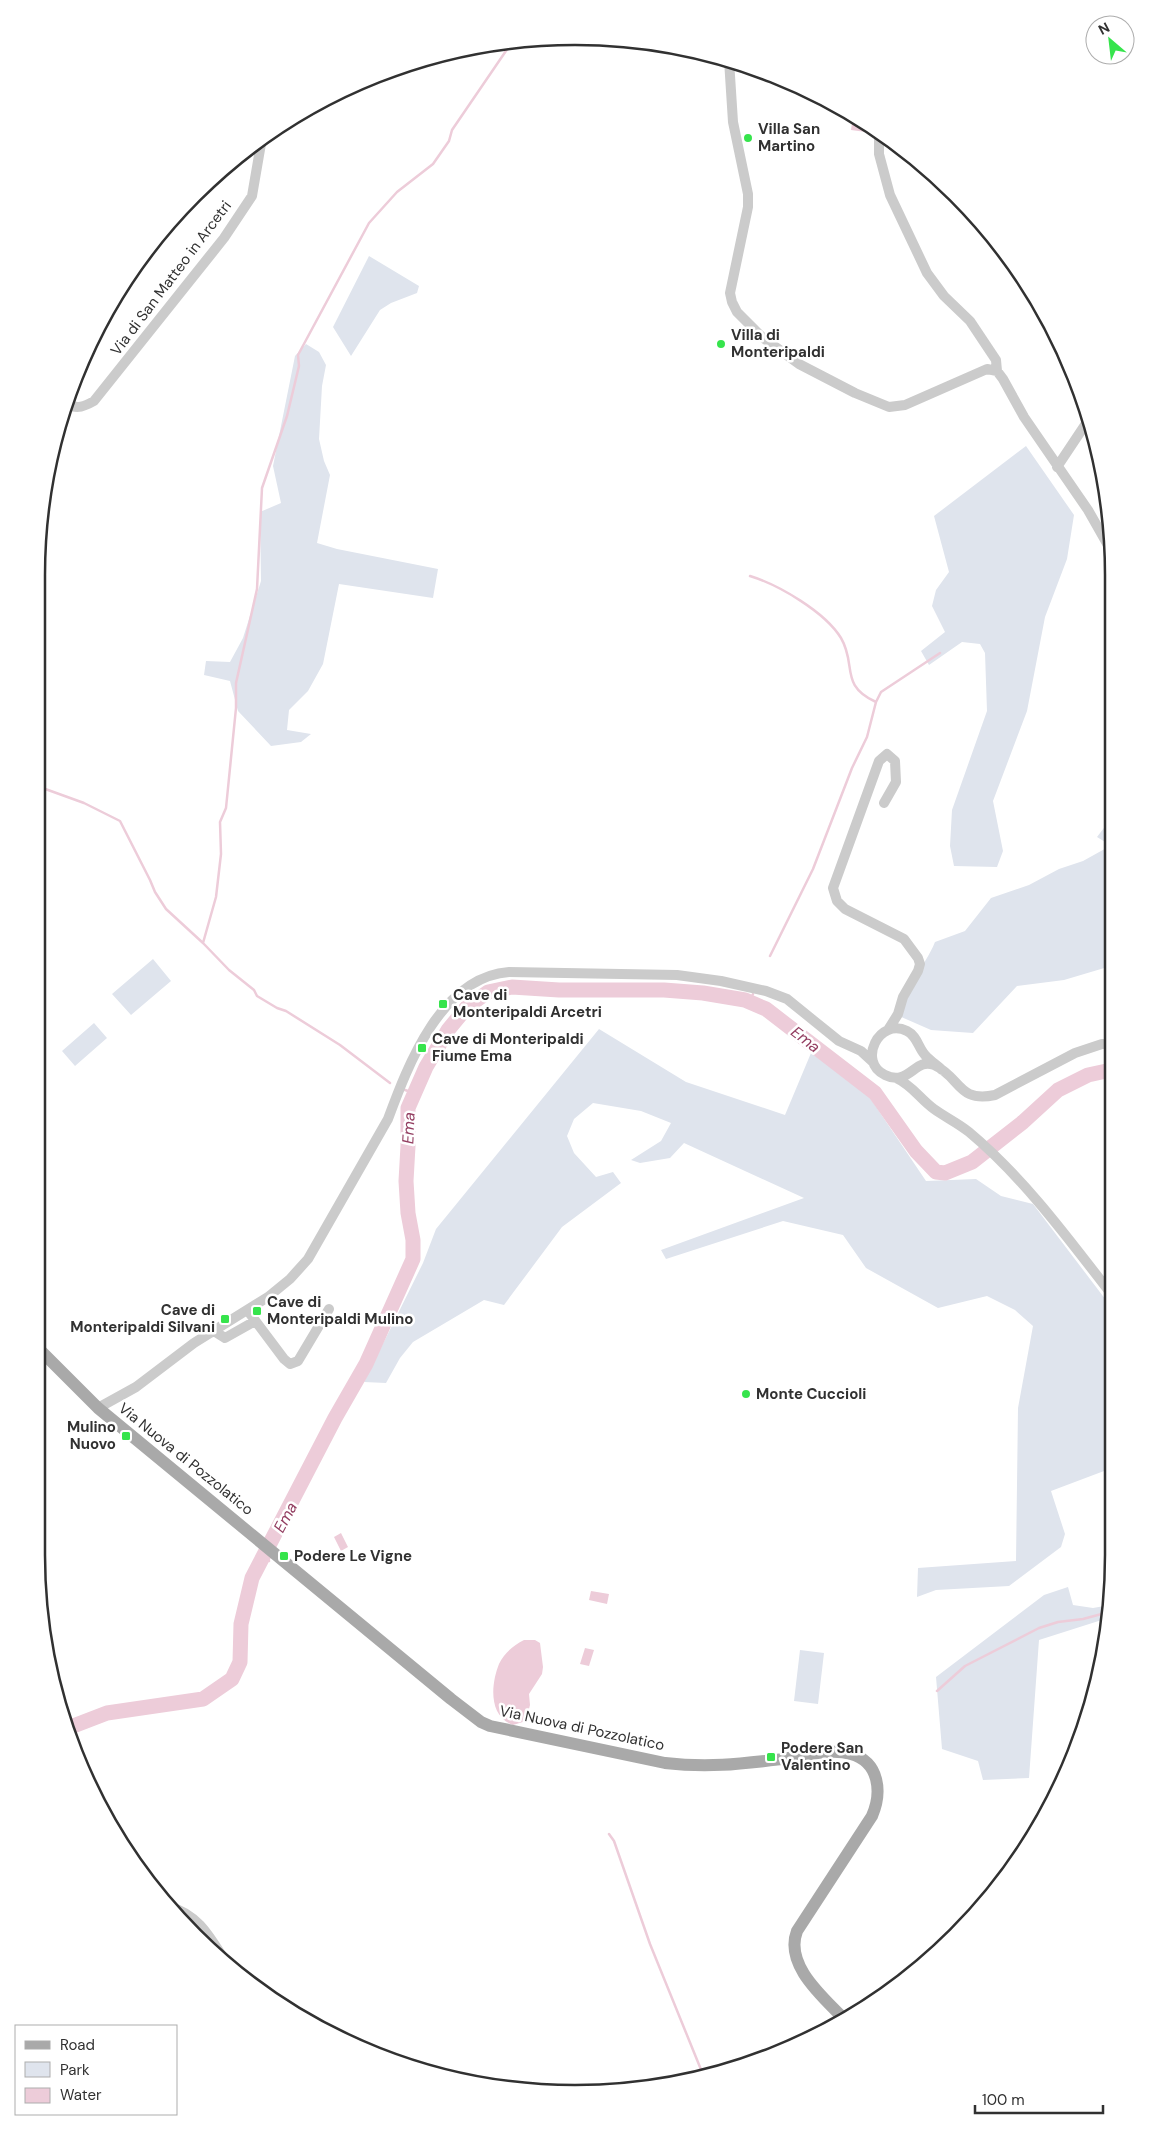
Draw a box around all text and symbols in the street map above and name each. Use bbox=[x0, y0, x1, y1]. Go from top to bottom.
north arrow bbox=[1085, 15, 1135, 65]
text: N bbox=[1095, 18, 1113, 39]
place label: Villa San Martino bbox=[758, 119, 820, 156]
marker: Villa San Martino bbox=[742, 132, 754, 144]
street label: Via di San Matteo in Arcetri bbox=[106, 196, 236, 360]
place label: Villa di Monteripaldi bbox=[731, 325, 825, 362]
marker: Villa di Monteripaldi bbox=[715, 338, 727, 350]
place label: Cave di Monteripaldi Arcetri bbox=[453, 985, 602, 1022]
marker: Cave di Monteripaldi Arcetri bbox=[437, 998, 449, 1010]
water label: Ema bbox=[787, 1021, 825, 1058]
place label: Cave di Monteripaldi Fiume Ema bbox=[432, 1029, 584, 1066]
marker: Cave di Monteripaldi Fiume Ema bbox=[416, 1042, 428, 1054]
water label: Ema bbox=[397, 1111, 420, 1144]
place label: Cave di Monteripaldi Mulino bbox=[267, 1292, 413, 1329]
place label: Cave di Monteripaldi Silvani bbox=[70, 1300, 215, 1337]
marker: Cave di Monteripaldi Mulino bbox=[251, 1305, 263, 1317]
marker: Cave di Monteripaldi Silvani bbox=[219, 1313, 231, 1325]
place label: Monte Cuccioli bbox=[756, 1384, 866, 1404]
marker: Monte Cuccioli bbox=[740, 1388, 752, 1400]
street label: Via Nuova di Pozzolatico bbox=[114, 1398, 258, 1520]
place label: Mulino Nuovo bbox=[67, 1417, 116, 1454]
marker: Mulino Nuovo bbox=[120, 1430, 132, 1442]
water label: Ema bbox=[269, 1498, 302, 1536]
place label: Podere Le Vigne bbox=[294, 1546, 412, 1566]
marker: Podere Le Vigne bbox=[278, 1550, 290, 1562]
street label: Via Nuova di Pozzolatico bbox=[498, 1701, 666, 1755]
place label: Podere San Valentino bbox=[781, 1738, 864, 1775]
marker: Podere San Valentino bbox=[765, 1751, 777, 1763]
legend bbox=[15, 2025, 178, 2115]
text: Road bbox=[60, 2035, 95, 2055]
text: Park bbox=[60, 2060, 90, 2080]
scale bar bbox=[975, 2082, 1102, 2114]
text: Water bbox=[60, 2085, 102, 2105]
text: 100 m bbox=[982, 2090, 1025, 2110]

